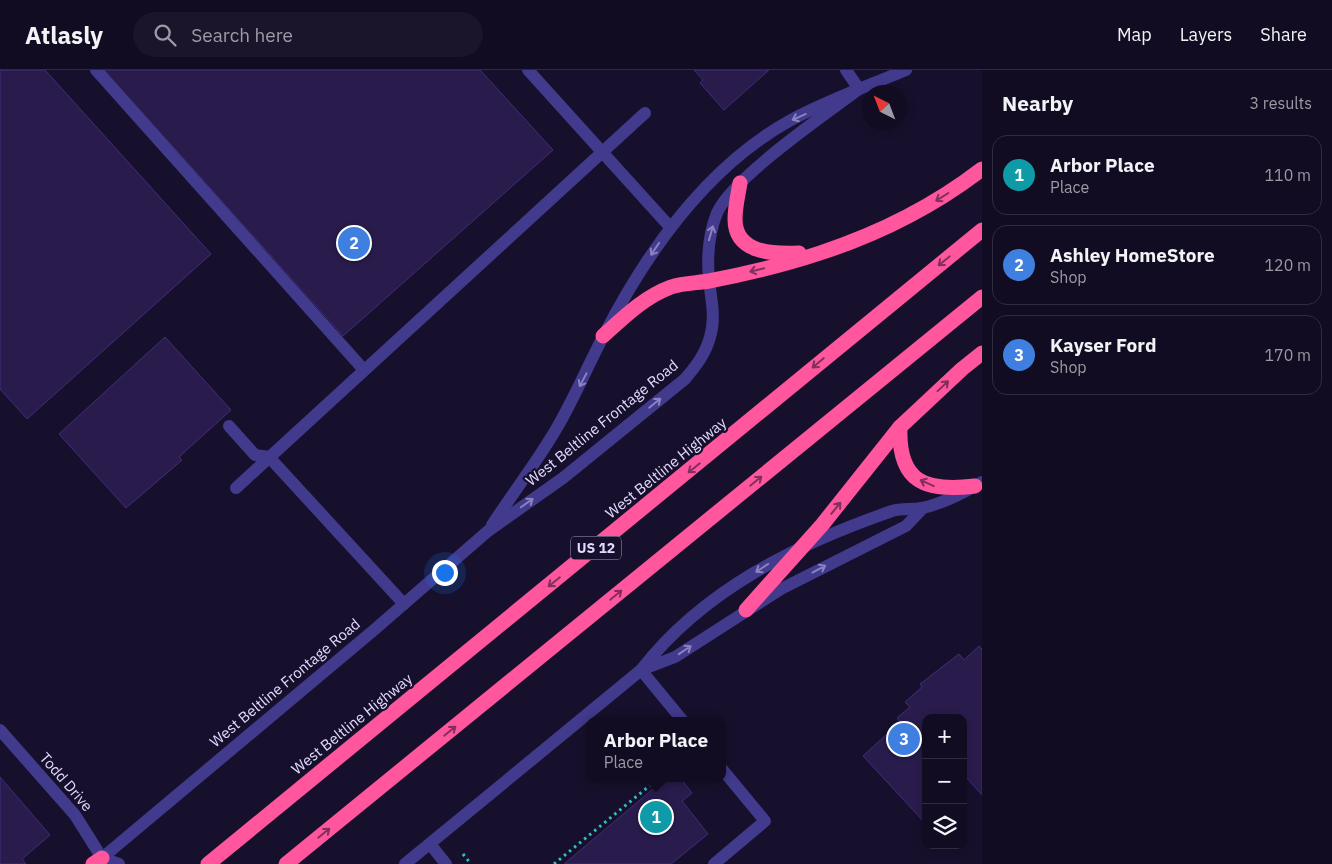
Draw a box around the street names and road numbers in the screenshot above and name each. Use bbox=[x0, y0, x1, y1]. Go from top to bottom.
street label: West Beltline Frontage Road bbox=[522, 355, 682, 490]
street label: West Beltline Highway bbox=[601, 413, 730, 522]
road number: US 12 bbox=[571, 536, 621, 559]
street label: West Beltline Frontage Road bbox=[206, 614, 364, 751]
street label: West Beltline Highway bbox=[287, 669, 416, 778]
street label: Todd Drive bbox=[36, 748, 97, 815]

